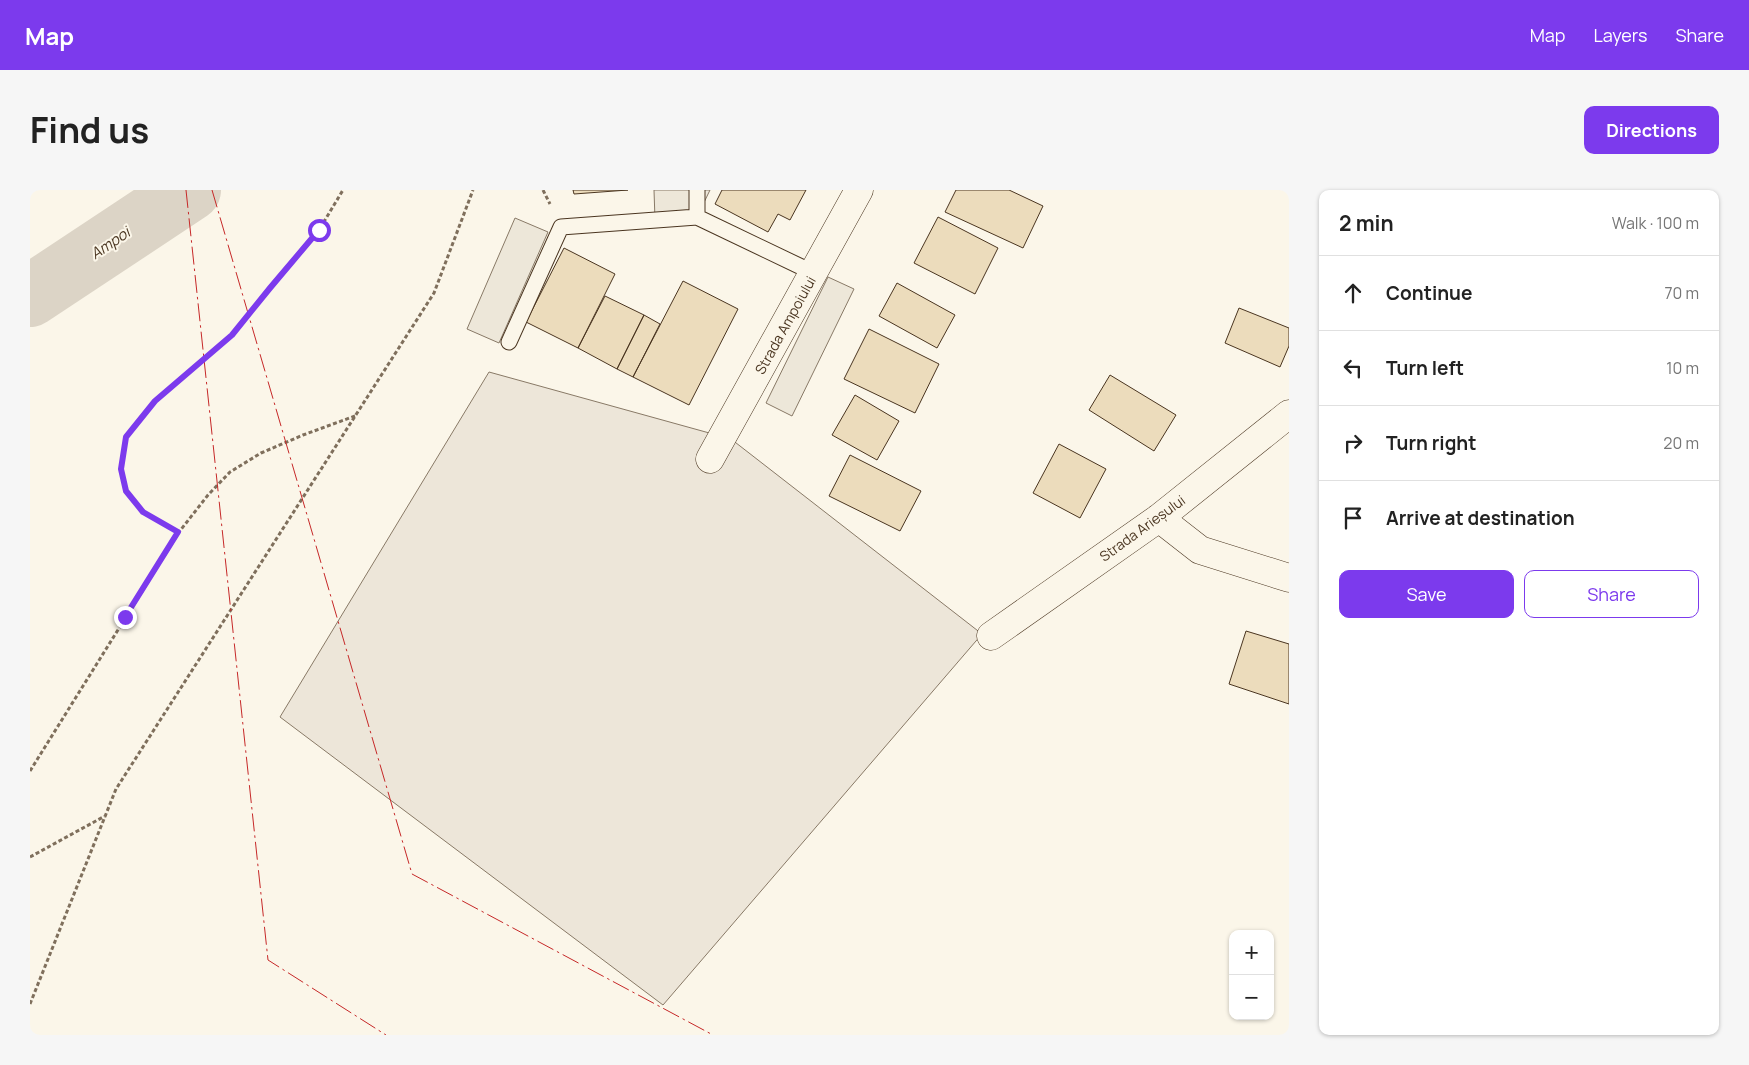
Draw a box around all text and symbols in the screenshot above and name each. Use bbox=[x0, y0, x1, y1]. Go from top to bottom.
text: Map bbox=[25, 19, 74, 52]
text: Map bbox=[1530, 23, 1565, 47]
text: Layers bbox=[1593, 23, 1647, 47]
text: Share bbox=[1675, 23, 1724, 47]
text: Find us bbox=[30, 106, 149, 154]
button: Directions bbox=[1584, 106, 1719, 154]
text: 2 min bbox=[1339, 209, 1394, 237]
text: Walk · 100 m bbox=[1612, 212, 1699, 234]
route start bbox=[308, 219, 331, 242]
water label: Ampoi bbox=[86, 221, 136, 264]
street label: Strada Ampoiului bbox=[750, 273, 820, 377]
icon: ahead bbox=[1339, 279, 1367, 307]
text: Continue bbox=[1386, 280, 1472, 306]
text: 70 m bbox=[1664, 282, 1699, 304]
icon: left bbox=[1339, 354, 1367, 382]
text: Turn left bbox=[1386, 355, 1464, 381]
text: 10 m bbox=[1666, 357, 1699, 379]
icon: right bbox=[1339, 429, 1367, 457]
text: Turn right bbox=[1386, 430, 1476, 456]
text: 20 m bbox=[1663, 432, 1699, 454]
street label: Strada Arieșului bbox=[1095, 490, 1189, 566]
icon: arrive bbox=[1339, 504, 1367, 532]
text: Arrive at destination bbox=[1386, 505, 1575, 531]
button: Save bbox=[1339, 570, 1514, 618]
button: Share bbox=[1524, 570, 1699, 618]
route end bbox=[114, 606, 137, 629]
map controls bbox=[1229, 930, 1274, 1020]
button: + bbox=[1229, 930, 1274, 975]
button: − bbox=[1229, 975, 1274, 1020]

